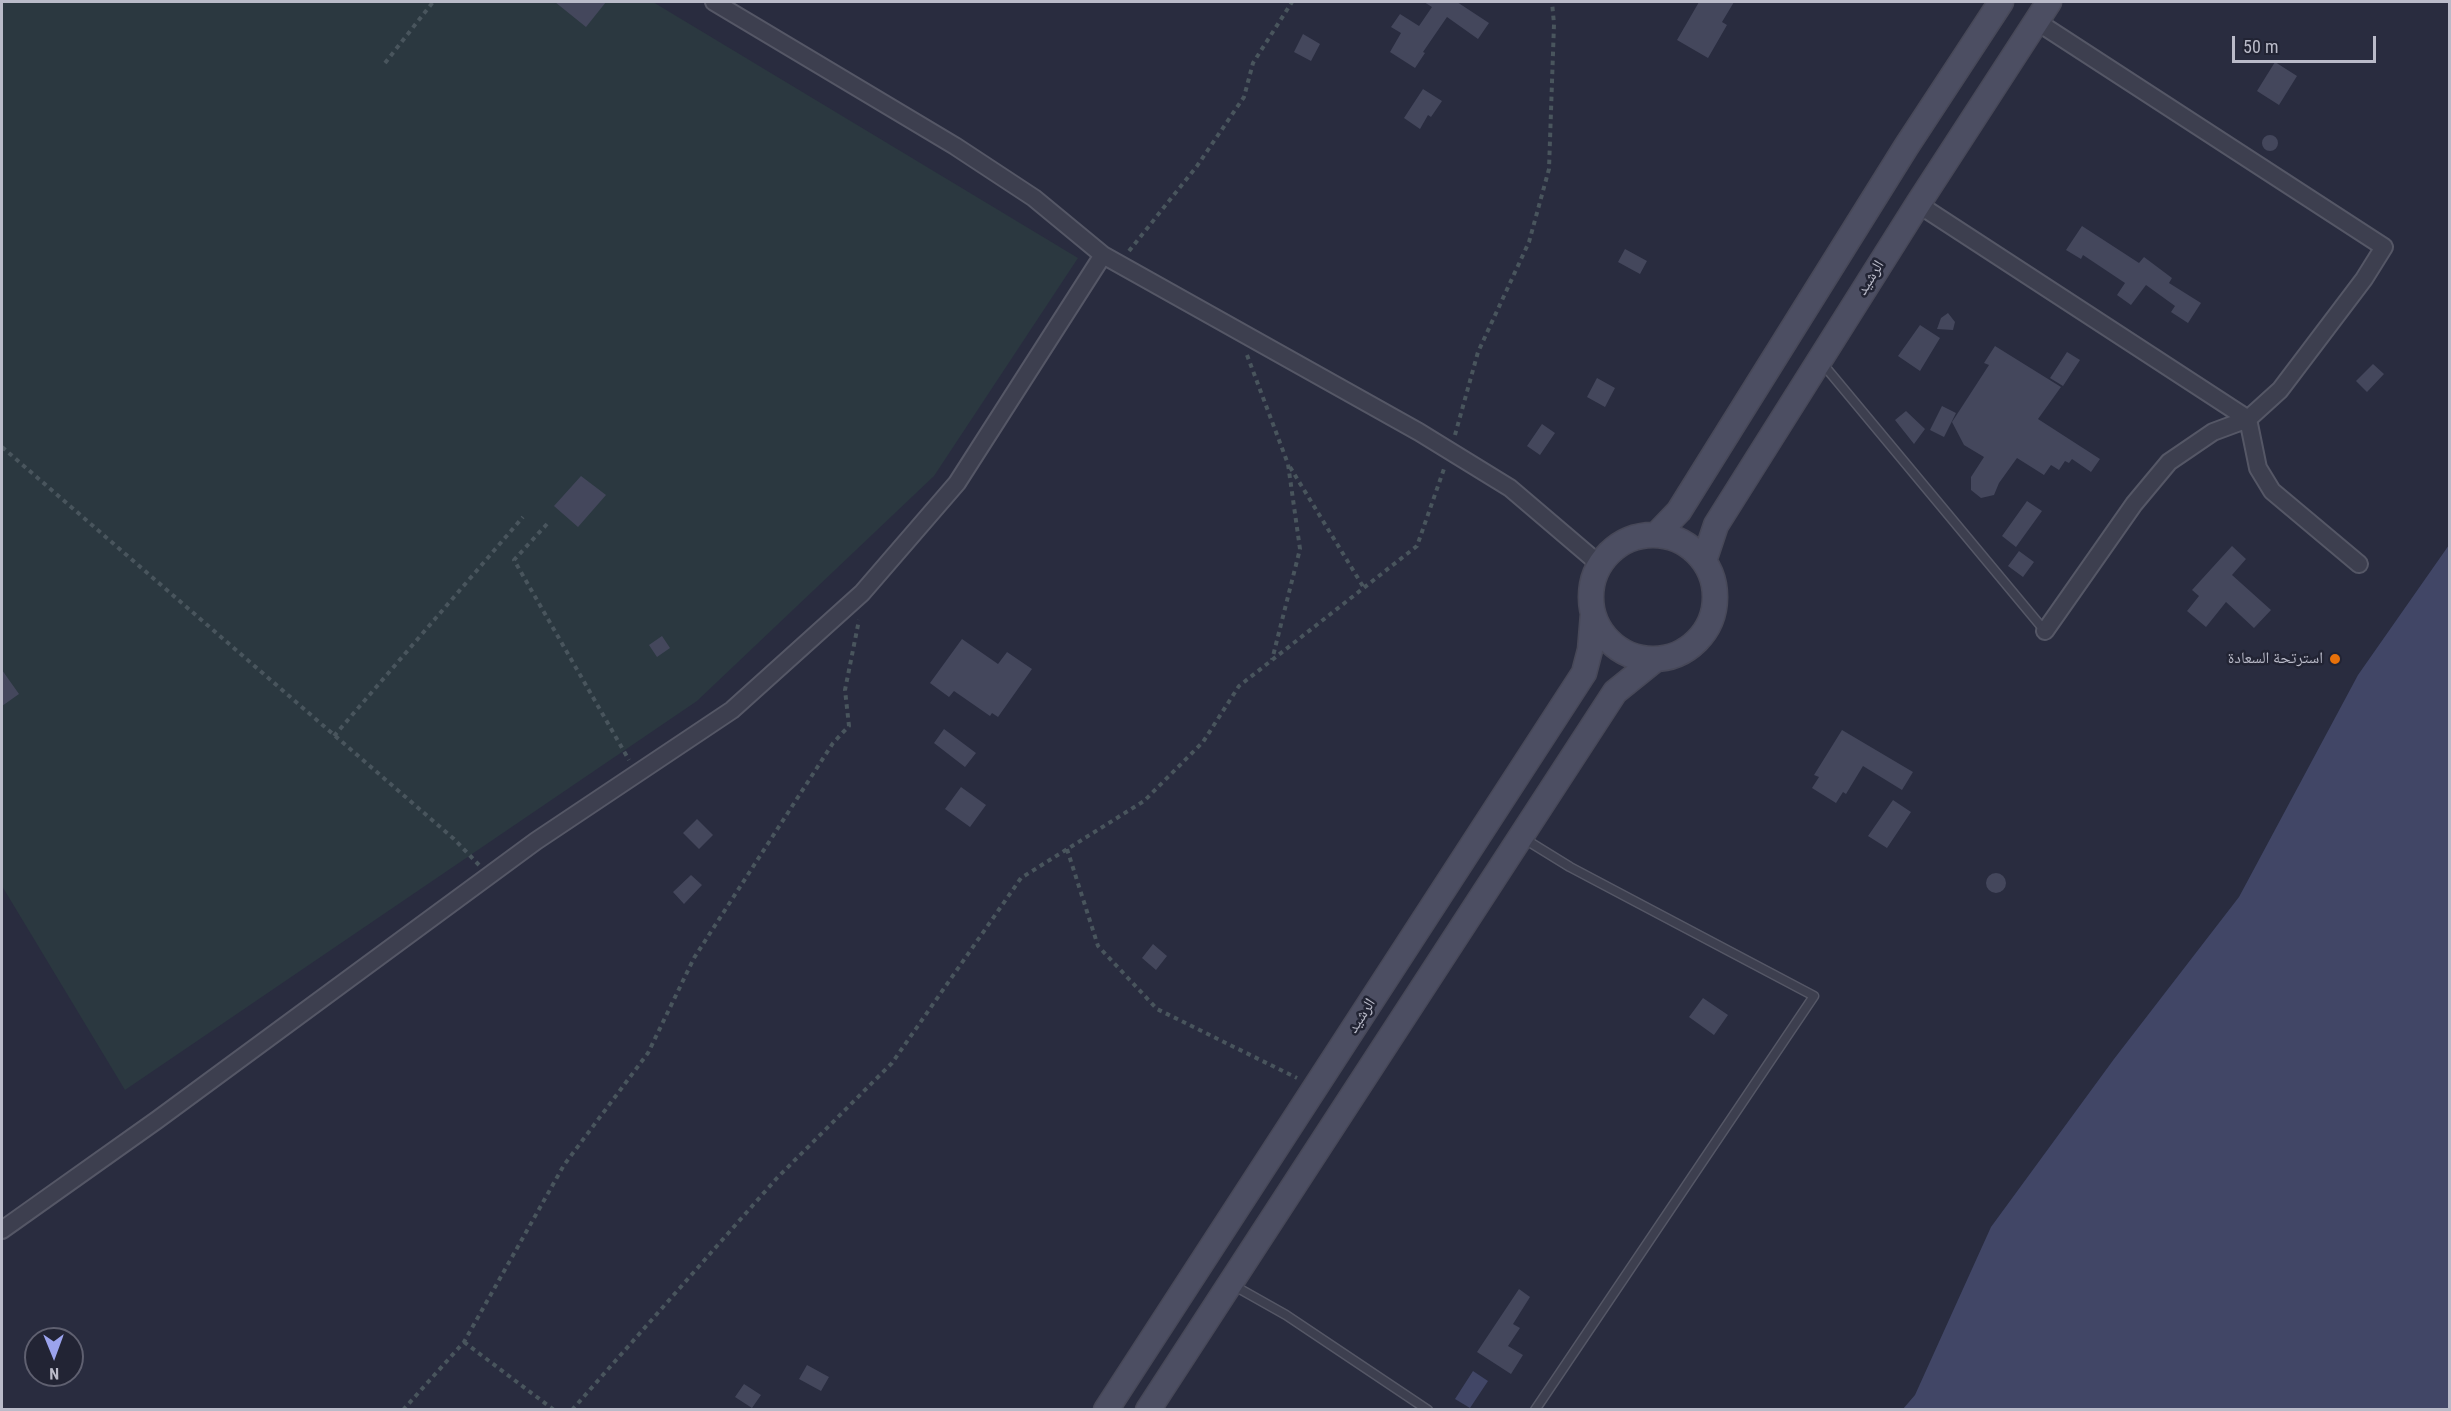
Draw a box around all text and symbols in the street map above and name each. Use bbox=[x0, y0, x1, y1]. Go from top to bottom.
scale bar bbox=[2235, 24, 2379, 62]
text: 50 m bbox=[2243, 36, 2278, 57]
street label: الرشيد bbox=[1853, 257, 1889, 299]
place label: استرتحة السعادة bbox=[2228, 649, 2323, 669]
marker: استرتحة السعادة bbox=[2328, 652, 2342, 666]
street label: الرشيد bbox=[1344, 995, 1380, 1037]
north arrow bbox=[24, 1327, 84, 1387]
text: N bbox=[49, 1364, 59, 1383]

